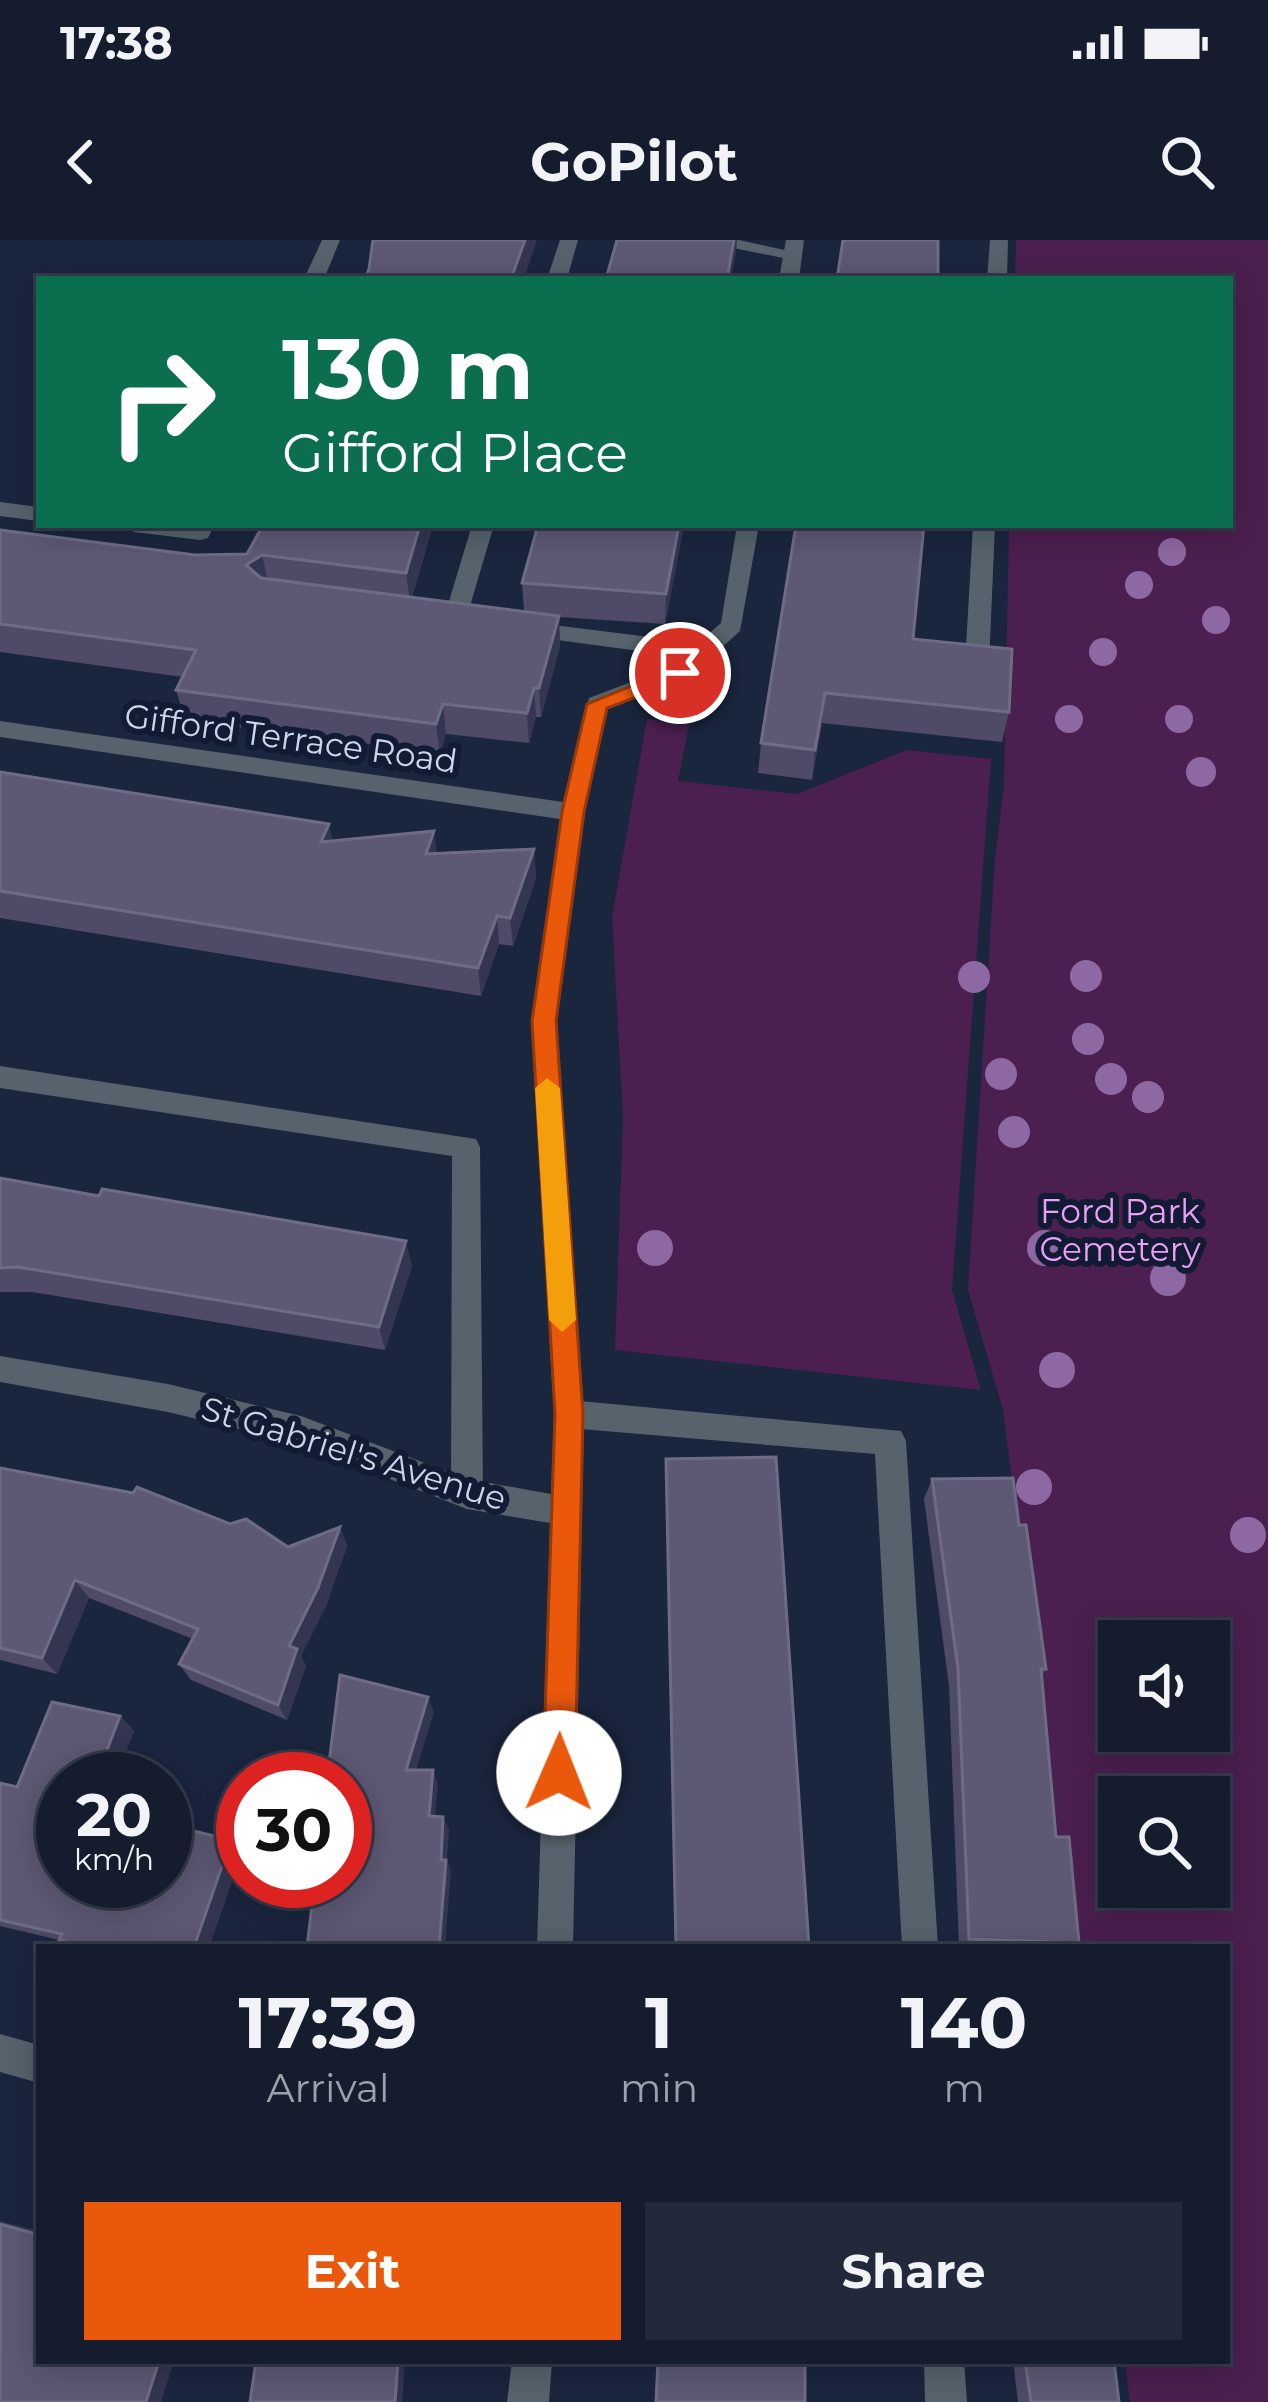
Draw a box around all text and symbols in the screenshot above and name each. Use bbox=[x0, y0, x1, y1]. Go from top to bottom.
text: 17:38 bbox=[60, 15, 173, 70]
icon: back bbox=[48, 129, 114, 195]
text: GoPilot bbox=[530, 129, 738, 195]
icon: search bbox=[1154, 129, 1220, 195]
text: 130 m bbox=[282, 318, 534, 420]
icon: right bbox=[84, 324, 240, 480]
text: Gifford Place bbox=[282, 420, 628, 486]
pin bbox=[629, 622, 731, 724]
icon: arrive bbox=[647, 640, 713, 706]
street label: Gifford Terrace Road bbox=[122, 695, 460, 781]
park label: Ford Park Cemetery bbox=[1039, 1191, 1201, 1269]
street label: St Gabriel's Avenue bbox=[197, 1388, 511, 1518]
map controls bbox=[1098, 1620, 1230, 1908]
button: sound bbox=[1098, 1620, 1230, 1752]
position arrow bbox=[496, 1710, 622, 1836]
speed limit sign: 30 bbox=[216, 1752, 372, 1908]
button: search bbox=[1098, 1776, 1230, 1908]
text: 20 bbox=[76, 1778, 152, 1851]
text: km/h bbox=[74, 1841, 154, 1878]
text: 17:39 bbox=[239, 1978, 417, 2066]
text: 1 bbox=[645, 1978, 673, 2066]
text: 140 bbox=[901, 1978, 1027, 2066]
text: Arrival bbox=[266, 2064, 389, 2112]
text: min bbox=[620, 2064, 698, 2112]
text: m bbox=[943, 2064, 985, 2112]
button: Exit bbox=[84, 2202, 621, 2340]
button: Share bbox=[645, 2202, 1182, 2340]

